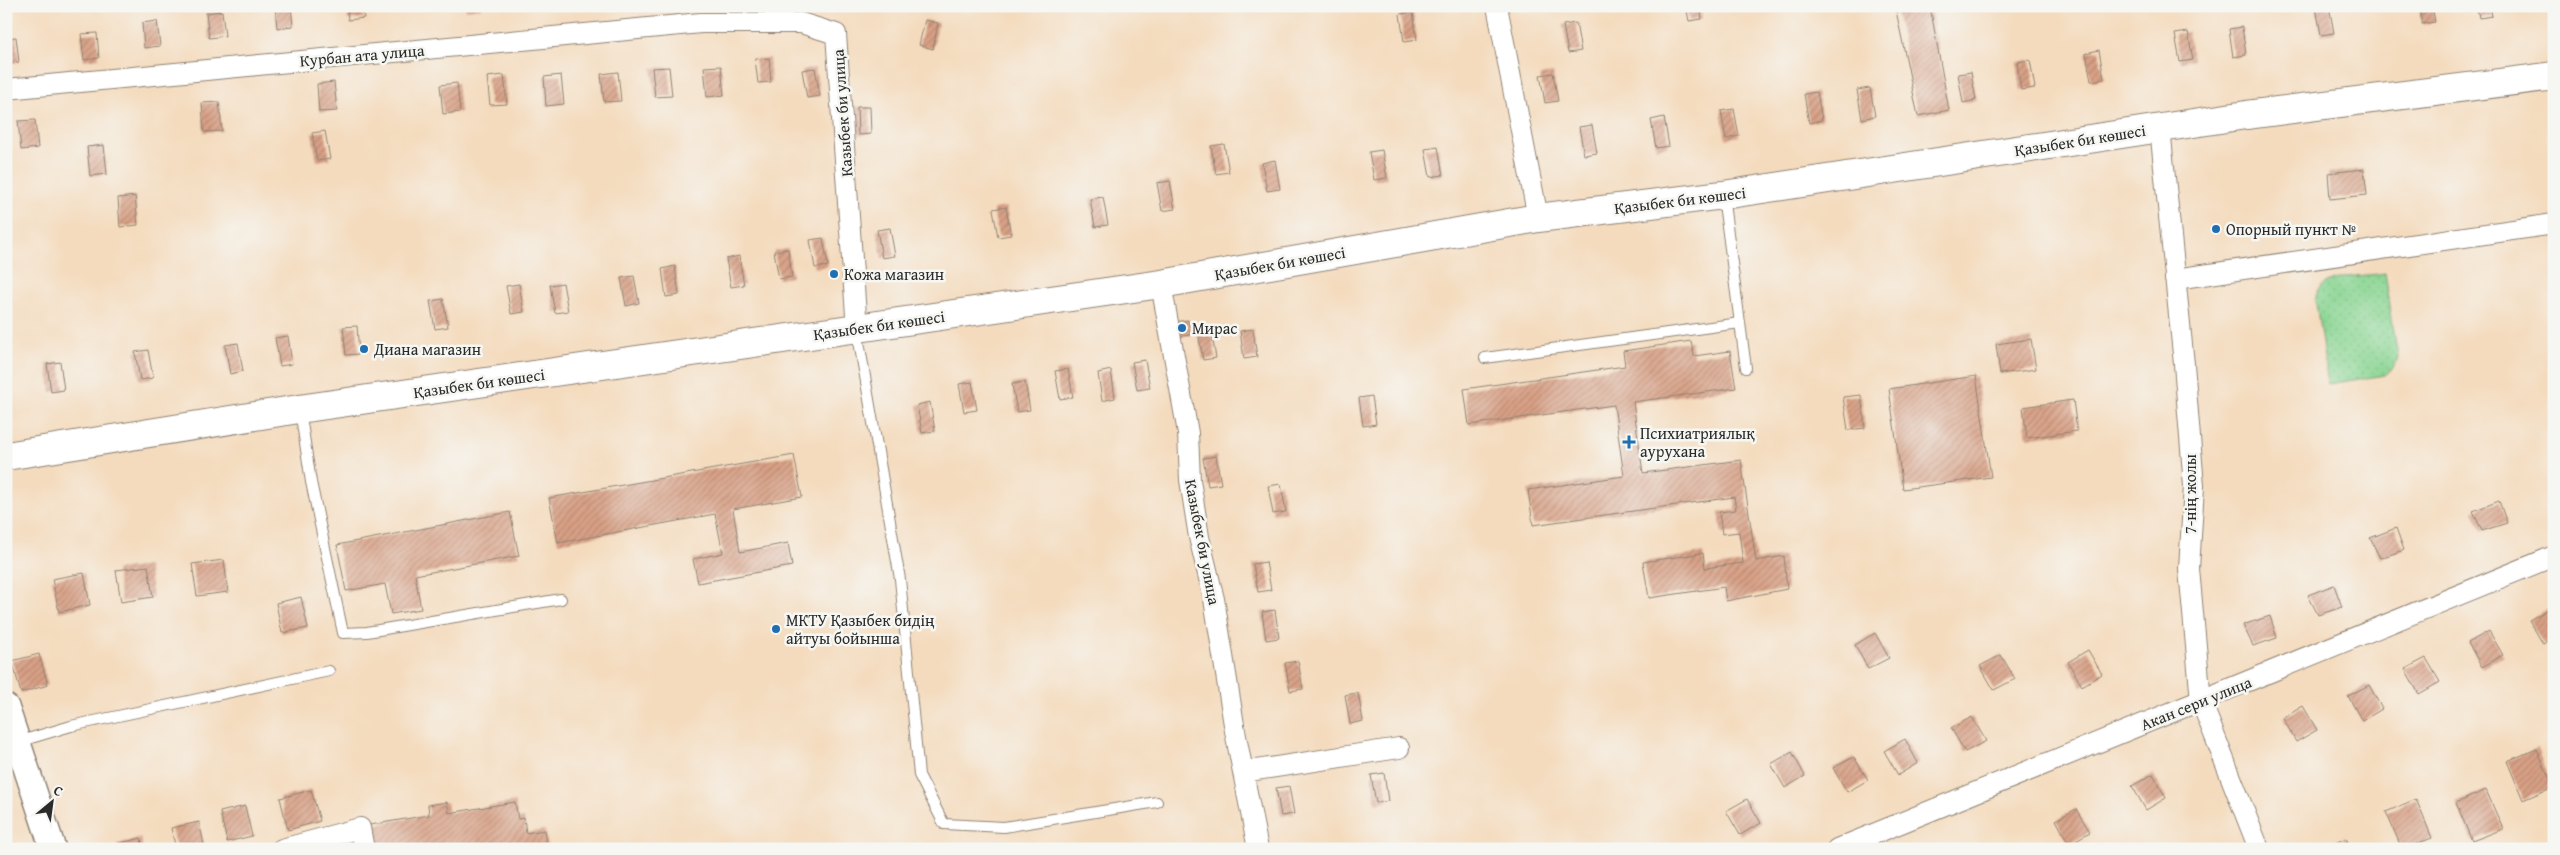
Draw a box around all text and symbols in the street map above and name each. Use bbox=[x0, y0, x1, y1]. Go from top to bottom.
street label: Курбан ата улица bbox=[299, 38, 426, 72]
street label: Казыбек би улица bbox=[826, 48, 858, 177]
street label: Қазыбек би көшесі bbox=[2013, 118, 2148, 162]
street label: Қазыбек би көшесі bbox=[1613, 180, 1748, 220]
place label: Опорный пункт № bbox=[2226, 217, 2356, 241]
marker: Опорный пункт № bbox=[2210, 223, 2222, 235]
street label: Қазыбек би көшесі bbox=[1213, 240, 1348, 286]
place label: Кожа магазин bbox=[844, 262, 944, 286]
marker: Кожа магазин bbox=[828, 268, 840, 280]
street label: Қазыбек би көшесі bbox=[812, 304, 947, 346]
place label: Мирас bbox=[1192, 316, 1237, 340]
marker: Мирас bbox=[1176, 322, 1188, 334]
place label: Диана магазин bbox=[373, 337, 481, 361]
marker: Диана магазин bbox=[358, 343, 370, 355]
street label: Қазыбек би көшесі bbox=[412, 362, 547, 404]
place label: Психиатриялық аурухана bbox=[1640, 421, 1755, 463]
marker: Психиатриялық аурухана bbox=[1622, 435, 1636, 449]
street label: 7-нің жолы bbox=[2178, 454, 2202, 534]
street label: Казыбек би улица bbox=[1179, 477, 1227, 607]
place label: МКТУ Қазыбек бидің айтуы бойынша bbox=[786, 608, 935, 650]
marker: МКТУ Қазыбек бидің айтуы бойынша bbox=[770, 623, 782, 635]
street label: Акан сери улица bbox=[2137, 670, 2256, 736]
north arrow bbox=[28, 778, 78, 828]
text: С bbox=[50, 780, 67, 801]

